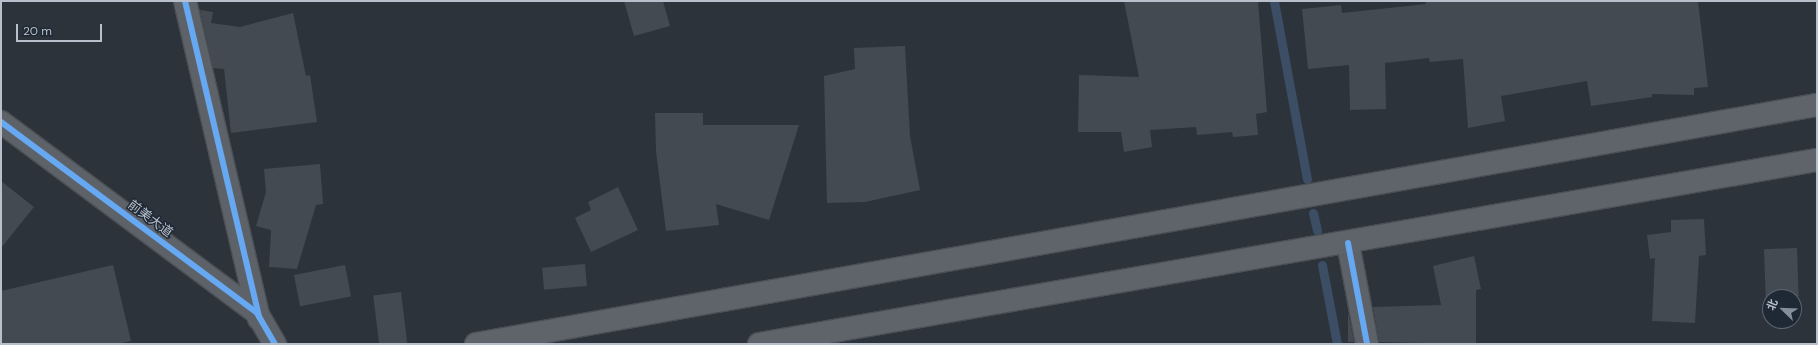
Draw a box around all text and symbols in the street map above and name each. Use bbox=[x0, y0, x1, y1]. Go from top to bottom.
scale bar bbox=[18, 16, 104, 42]
text: 20 m bbox=[23, 23, 52, 39]
street label: 前美大道 bbox=[125, 197, 175, 241]
north arrow bbox=[1762, 289, 1802, 329]
text: 北 bbox=[1763, 297, 1780, 312]

